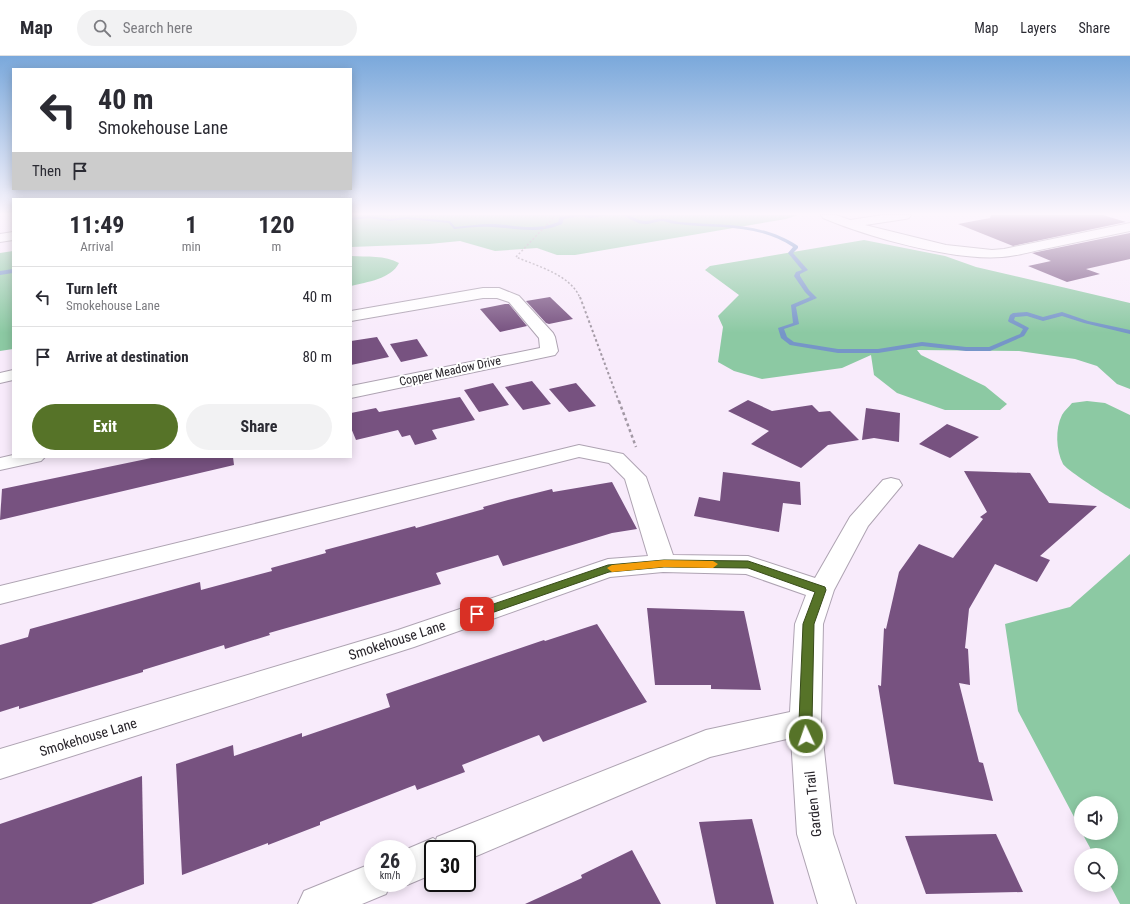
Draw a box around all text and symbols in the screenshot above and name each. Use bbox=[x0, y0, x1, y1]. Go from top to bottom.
search box bbox=[77, 10, 357, 46]
text: Map bbox=[20, 16, 53, 39]
icon: search bbox=[91, 17, 113, 39]
text: Search here bbox=[123, 19, 193, 37]
text: Map bbox=[974, 20, 998, 36]
text: Layers bbox=[1020, 20, 1057, 36]
text: Share bbox=[1079, 20, 1110, 36]
text: 40 m bbox=[98, 83, 154, 116]
icon: left bbox=[32, 84, 84, 136]
text: Smokehouse Lane bbox=[98, 117, 228, 138]
icon: arrive bbox=[69, 160, 91, 182]
text: Then bbox=[32, 162, 61, 180]
text: 11:49 bbox=[69, 211, 124, 239]
text: 1 bbox=[185, 211, 197, 239]
text: 120 bbox=[258, 211, 295, 239]
text: Arrival bbox=[80, 239, 113, 254]
text: min bbox=[182, 239, 201, 254]
text: m bbox=[272, 239, 281, 254]
text: Turn left bbox=[66, 280, 117, 298]
icon: left bbox=[32, 286, 54, 308]
text: 40 m bbox=[302, 288, 332, 306]
text: Smokehouse Lane bbox=[66, 298, 160, 313]
icon: arrive bbox=[32, 346, 54, 368]
text: Arrive at destination bbox=[66, 348, 189, 366]
text: 80 m bbox=[302, 348, 332, 366]
street label: Copper Meadow Drive bbox=[398, 353, 502, 389]
button: Exit bbox=[32, 404, 178, 450]
button: Share bbox=[186, 404, 332, 450]
pin bbox=[460, 597, 494, 631]
icon: arrive bbox=[466, 603, 488, 625]
street label: Smokehouse Lane bbox=[346, 617, 448, 663]
street label: Smokehouse Lane bbox=[37, 714, 139, 759]
position arrow bbox=[785, 715, 827, 757]
street label: Garden Trail bbox=[802, 770, 824, 838]
map controls bbox=[1074, 796, 1118, 892]
button: sound bbox=[1074, 796, 1118, 840]
speed limit sign: 30 bbox=[424, 840, 476, 892]
button: search bbox=[1074, 848, 1118, 892]
text: 26 bbox=[380, 849, 400, 873]
text: km/h bbox=[380, 870, 400, 881]

